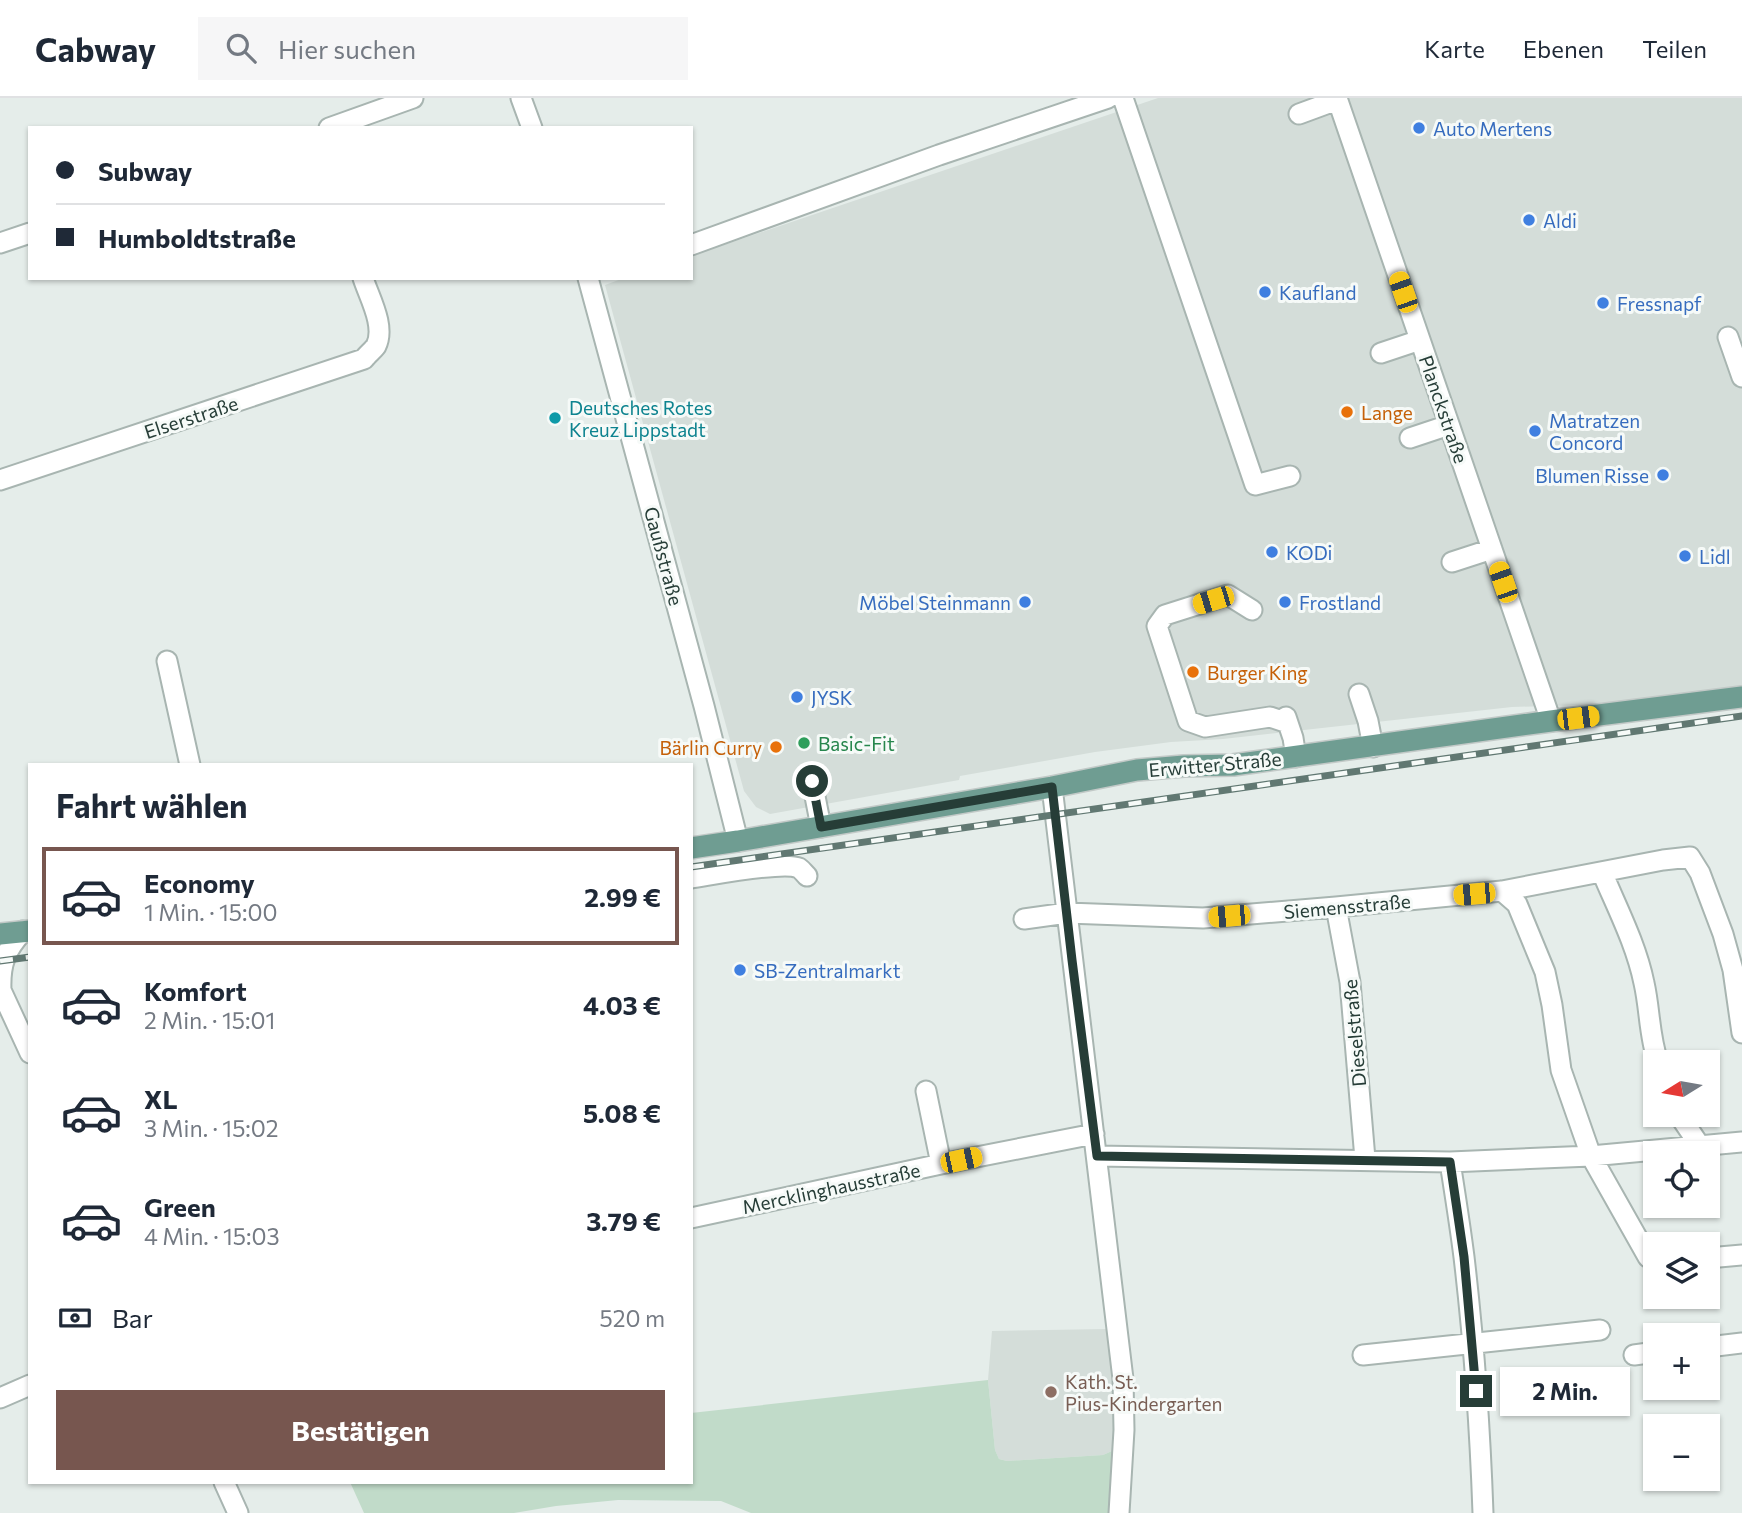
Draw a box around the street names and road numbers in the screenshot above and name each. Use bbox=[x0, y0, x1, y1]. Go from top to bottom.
street label: Planckstraße bbox=[1415, 352, 1473, 466]
street label: Elserstraße bbox=[141, 391, 241, 443]
street label: Gaußstraße bbox=[640, 504, 688, 608]
street label: Erwitter Straße bbox=[1148, 747, 1282, 781]
street label: Siemensstraße bbox=[1283, 889, 1411, 923]
street label: Dieselstraße bbox=[1338, 978, 1370, 1088]
street label: Mercklinghausstraße bbox=[740, 1158, 922, 1218]

